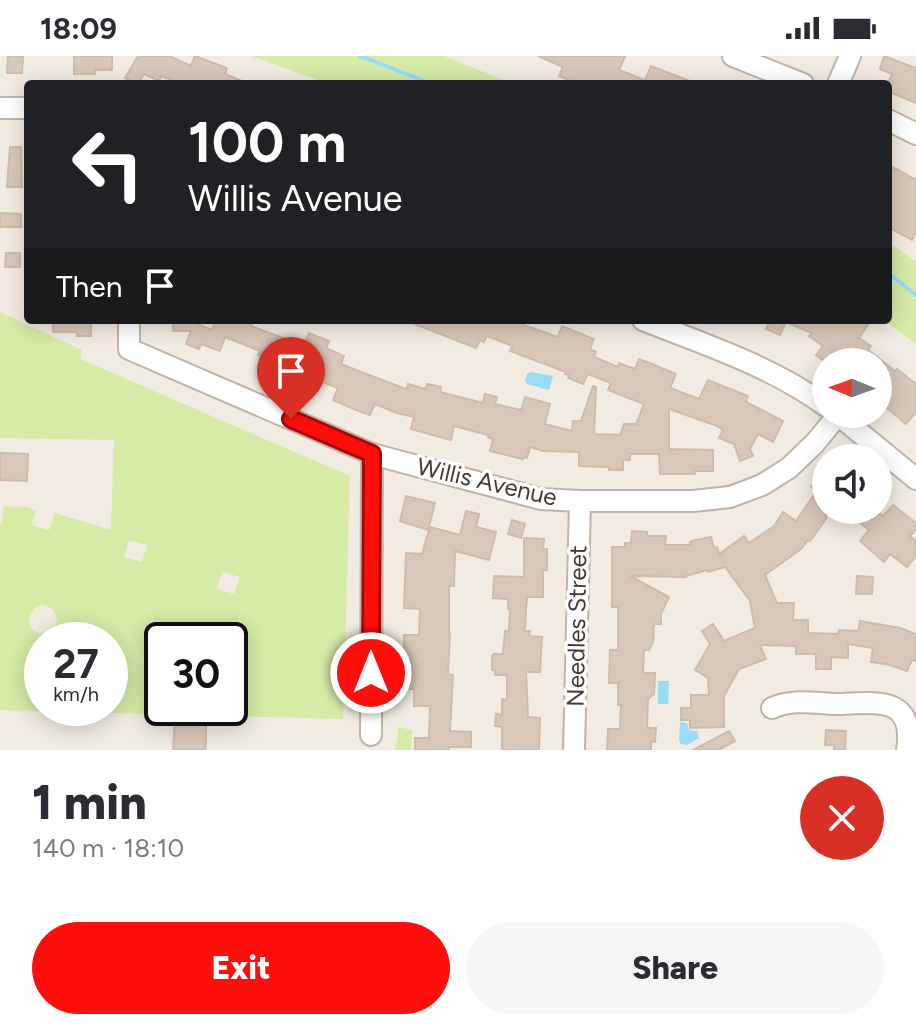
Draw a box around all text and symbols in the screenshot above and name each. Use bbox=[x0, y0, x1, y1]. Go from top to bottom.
text: 18:09 bbox=[40, 10, 117, 47]
text: 100 m bbox=[188, 109, 346, 176]
icon: left bbox=[56, 112, 160, 216]
text: Willis Avenue bbox=[188, 177, 403, 220]
icon: arrive bbox=[138, 264, 182, 308]
text: Then bbox=[56, 268, 122, 305]
pin bbox=[257, 337, 325, 419]
north arrow bbox=[812, 348, 892, 428]
map controls bbox=[812, 348, 892, 524]
icon: arrive bbox=[269, 349, 313, 393]
button: sound bbox=[812, 444, 892, 524]
street label: Willis Avenue bbox=[414, 451, 560, 512]
street label: Needles Street bbox=[561, 545, 592, 707]
speed limit sign: 30 bbox=[144, 622, 248, 726]
position arrow bbox=[329, 631, 413, 715]
text: 27 bbox=[53, 640, 99, 688]
text: km/h bbox=[53, 682, 99, 706]
text: 1 min bbox=[32, 773, 147, 831]
button: close bbox=[800, 776, 884, 860]
text: 140 m · 18:10 bbox=[32, 832, 184, 864]
button: Exit bbox=[32, 922, 450, 1014]
button: Share bbox=[466, 922, 884, 1014]

